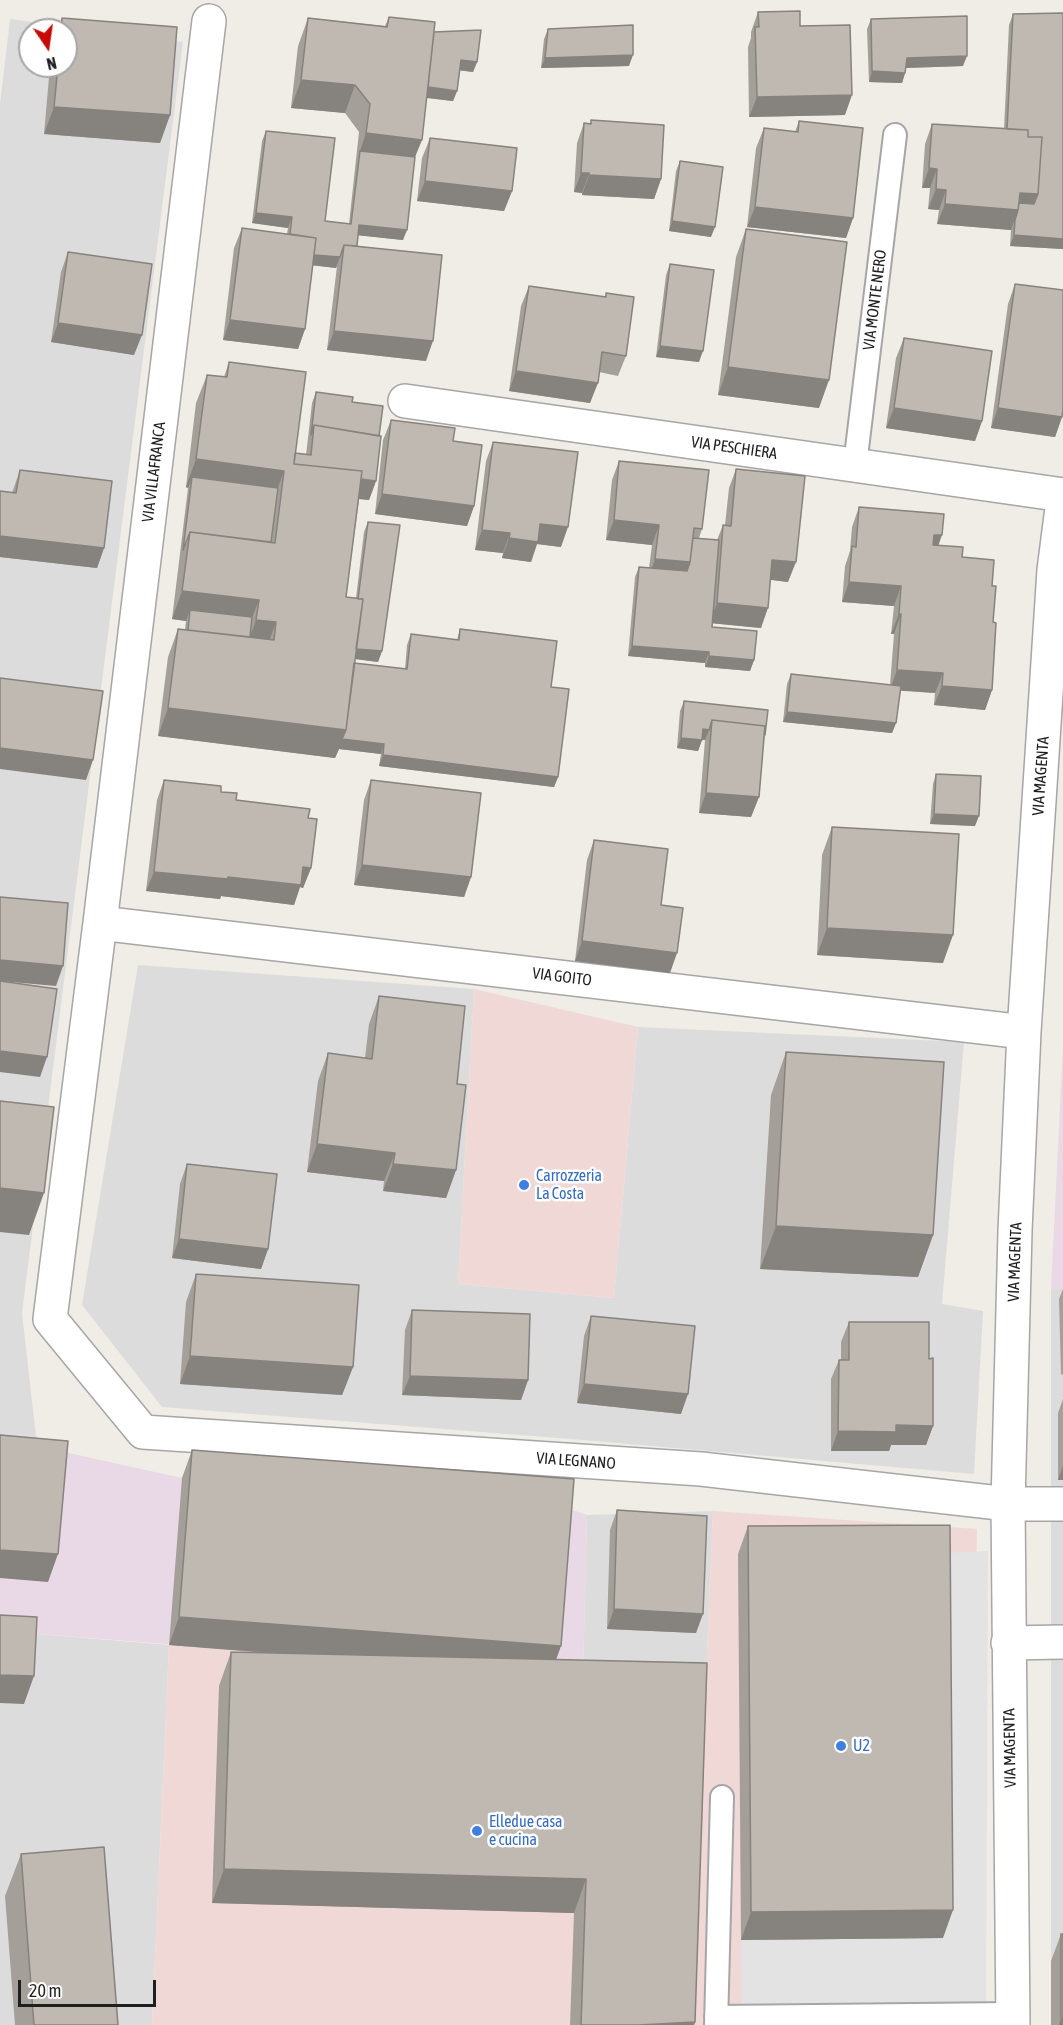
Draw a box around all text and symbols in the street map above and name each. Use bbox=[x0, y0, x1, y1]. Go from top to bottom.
north arrow bbox=[18, 18, 78, 78]
text: N bbox=[45, 54, 58, 73]
street label: VIA MONTE NERO bbox=[859, 249, 891, 351]
street label: VIA VILLAFRANCA bbox=[138, 421, 170, 523]
street label: VIA PESCHIERA bbox=[690, 432, 778, 464]
street label: VIA MAGENTA bbox=[1029, 736, 1053, 816]
street label: VIA GOITO bbox=[531, 964, 593, 990]
place label: Carrozzeria La Costa bbox=[536, 1166, 602, 1204]
marker: Carrozzeria La Costa bbox=[517, 1178, 531, 1192]
street label: VIA MAGENTA bbox=[1004, 1222, 1026, 1302]
street label: VIA LEGNANO bbox=[536, 1449, 616, 1473]
street label: VIA MAGENTA bbox=[1000, 1708, 1020, 1788]
place label: U2 bbox=[853, 1736, 870, 1756]
marker: U2 bbox=[834, 1739, 848, 1753]
place label: Elledue casa e cucina bbox=[489, 1812, 563, 1850]
marker: Elledue casa e cucina bbox=[470, 1824, 484, 1838]
scale bar bbox=[21, 1968, 159, 2006]
text: 20 m bbox=[29, 1980, 61, 2001]

